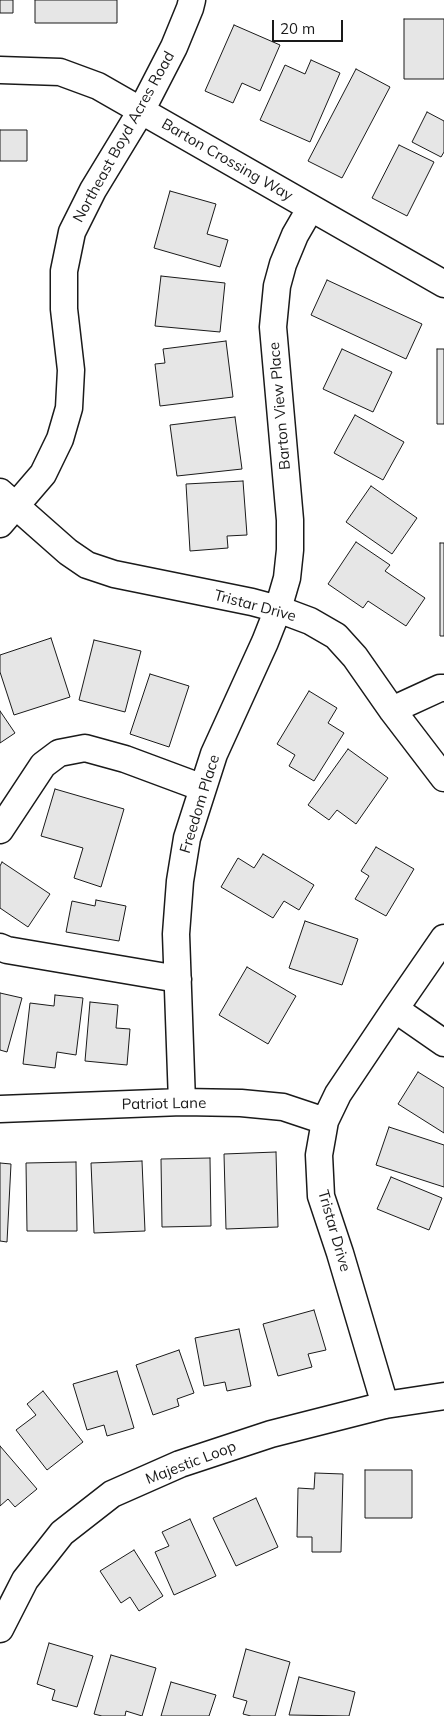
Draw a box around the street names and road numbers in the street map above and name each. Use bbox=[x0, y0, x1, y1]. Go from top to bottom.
street label: Northeast Boyd Acres Road bbox=[69, 48, 179, 226]
street label: Barton Crossing Way bbox=[158, 115, 296, 205]
street label: Barton View Place bbox=[265, 341, 295, 471]
street label: Tristar Drive bbox=[212, 586, 298, 626]
street label: Freedom Place bbox=[176, 752, 224, 856]
street label: Patriot Lane bbox=[122, 1094, 206, 1114]
street label: Tristar Drive bbox=[314, 1188, 354, 1274]
street label: Majestic Loop bbox=[143, 1438, 239, 1488]

